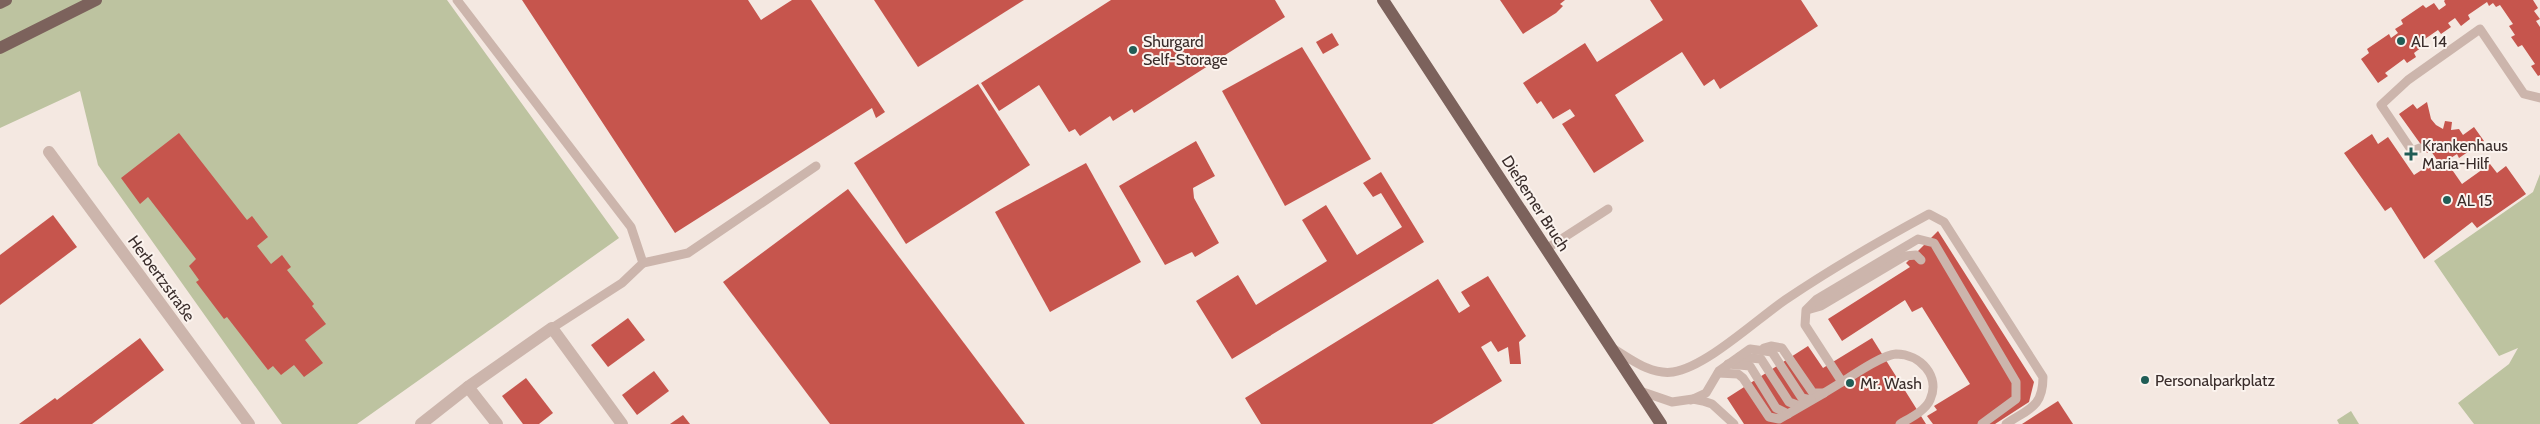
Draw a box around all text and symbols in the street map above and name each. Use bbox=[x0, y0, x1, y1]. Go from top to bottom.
place label: Shurgard Self-Storage bbox=[1143, 32, 1228, 69]
place label: AL 14 bbox=[2411, 32, 2447, 51]
marker: AL 14 bbox=[2395, 35, 2407, 47]
marker: Shurgard Self-Storage bbox=[1127, 44, 1139, 56]
place label: Krankenhaus Maria-Hilf bbox=[2422, 136, 2508, 173]
marker: Krankenhaus Maria-Hilf bbox=[2404, 147, 2418, 161]
street label: Dießemer Bruch bbox=[1498, 152, 1574, 255]
place label: AL 15 bbox=[2457, 191, 2492, 210]
marker: AL 15 bbox=[2441, 194, 2453, 206]
street label: Herbertzstraße bbox=[124, 232, 199, 325]
place label: Personalparkplatz bbox=[2155, 371, 2275, 390]
place label: Mr. Wash bbox=[1860, 374, 1922, 393]
marker: Personalparkplatz bbox=[2139, 374, 2151, 386]
marker: Mr. Wash bbox=[1844, 377, 1856, 389]

